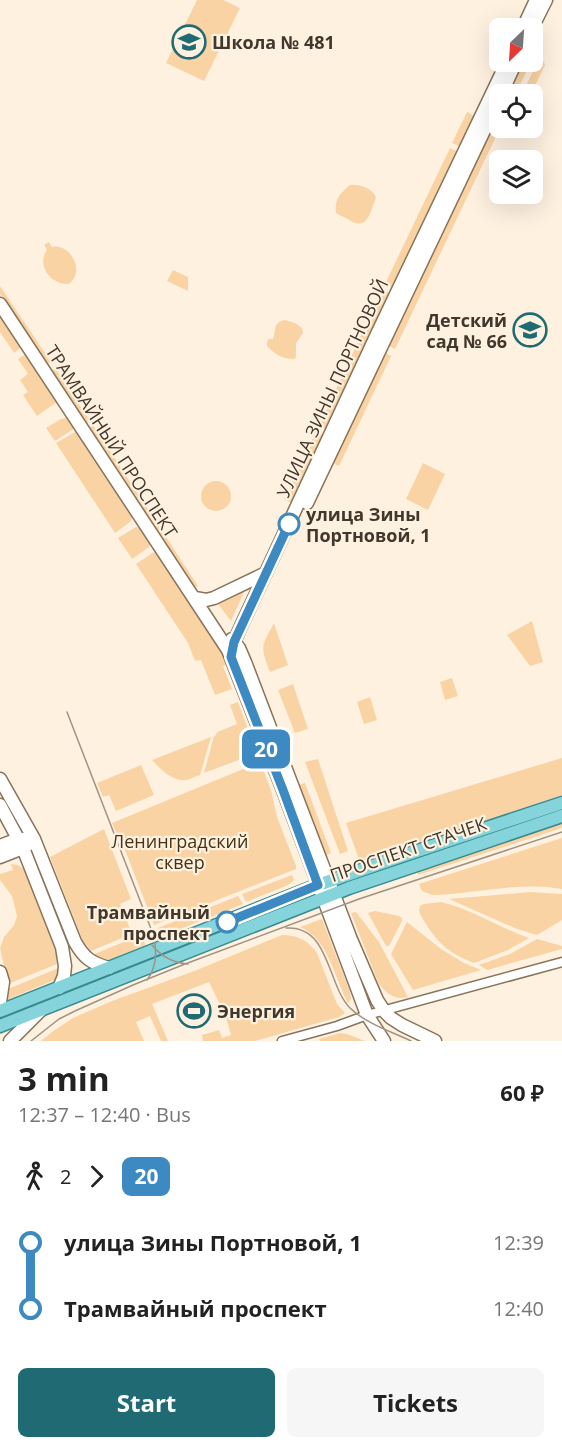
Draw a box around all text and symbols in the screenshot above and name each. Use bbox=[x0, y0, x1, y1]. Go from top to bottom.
north arrow bbox=[489, 18, 543, 72]
map controls bbox=[489, 18, 543, 204]
school or university icon: Школа № 481 bbox=[171, 24, 207, 60]
place label: Школа № 481 bbox=[212, 30, 335, 54]
button: locate bbox=[489, 84, 543, 138]
button: layers bbox=[489, 150, 543, 204]
street label: УЛИЦА ЗИНЫ ПОРТНОВОЙ bbox=[271, 275, 393, 501]
place label: Детский сад № 66 bbox=[426, 308, 507, 353]
school or university icon: Детский сад № 66 bbox=[512, 312, 548, 348]
street label: ТРАМВАЙНЫЙ ПРОСПЕКТ bbox=[41, 340, 183, 542]
place label: улица Зины Портновой, 1 bbox=[306, 502, 431, 547]
marker: улица Зины Портновой, 1 bbox=[278, 513, 300, 535]
line badge: 20 bbox=[239, 730, 293, 768]
text: 20 bbox=[254, 735, 278, 763]
street label: ПРОСПЕКТ СТАЧЕК bbox=[327, 811, 489, 887]
park label: Ленинградский сквер bbox=[112, 829, 248, 874]
place label: Трамвайный проспект bbox=[87, 900, 210, 945]
marker: Трамвайный проспект bbox=[216, 911, 238, 933]
sports icon: Энергия bbox=[176, 993, 212, 1029]
place label: Энергия bbox=[217, 999, 295, 1023]
text: 3 min bbox=[18, 1056, 110, 1101]
text: 60 ₽ bbox=[500, 1077, 544, 1107]
text: 12:37 – 12:40 · Bus bbox=[18, 1101, 191, 1128]
icon: walk bbox=[18, 1160, 51, 1193]
icon: forward bbox=[80, 1160, 113, 1193]
text: 20 bbox=[134, 1162, 158, 1190]
text: 2 bbox=[60, 1163, 71, 1190]
text: улица Зины Портновой, 1 bbox=[64, 1227, 362, 1257]
text: 12:39 bbox=[493, 1229, 544, 1256]
text: Трамвайный проспект bbox=[64, 1293, 327, 1323]
text: 12:40 bbox=[493, 1295, 544, 1322]
button: Start bbox=[18, 1368, 275, 1437]
button: Tickets bbox=[287, 1368, 544, 1437]

